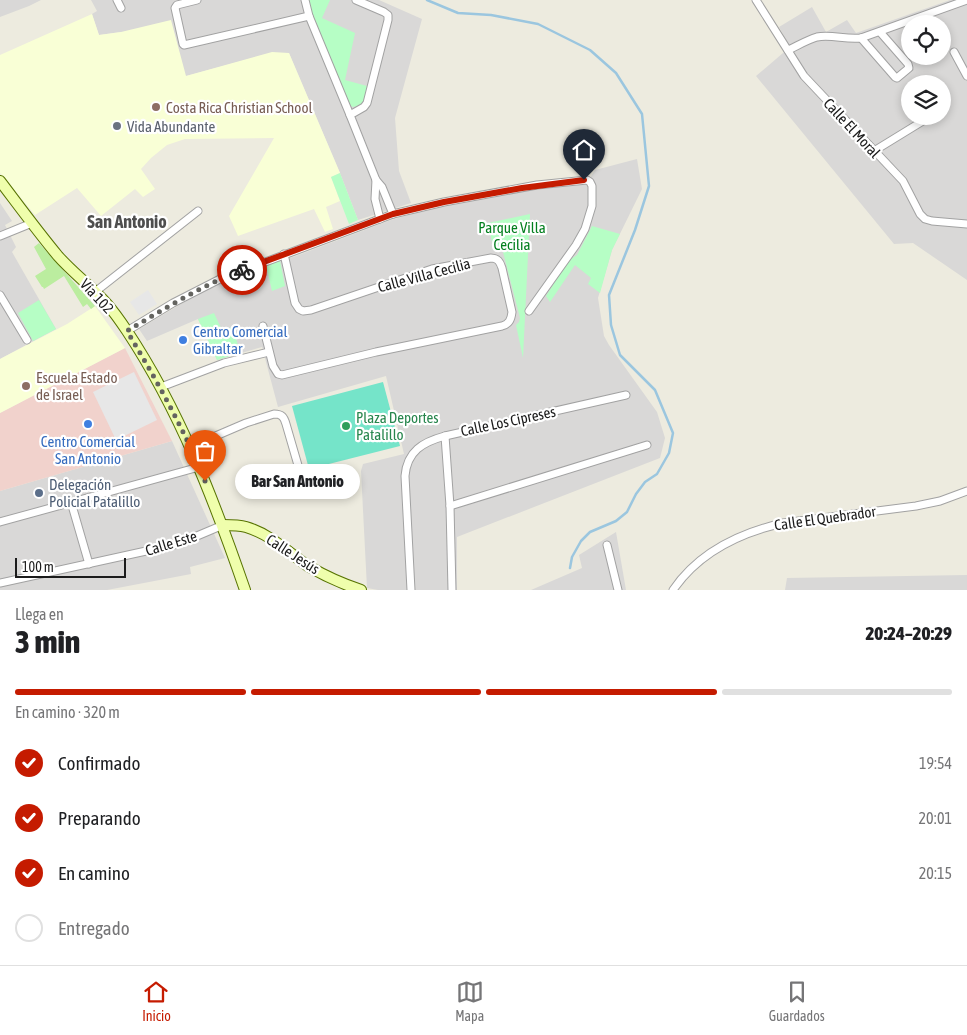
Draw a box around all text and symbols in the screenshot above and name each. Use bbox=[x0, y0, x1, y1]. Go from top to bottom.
map controls bbox=[901, 15, 951, 125]
button: locate bbox=[901, 15, 951, 65]
button: layers bbox=[901, 75, 951, 125]
street label: Calle El Moral bbox=[820, 95, 884, 161]
place label: Costa Rica Christian School bbox=[166, 99, 312, 116]
marker: Costa Rica Christian School bbox=[150, 101, 162, 113]
place label: Vida Abundante bbox=[127, 118, 215, 135]
marker: Vida Abundante bbox=[111, 120, 123, 132]
pin bbox=[563, 129, 605, 180]
icon: home bbox=[570, 136, 598, 164]
district label: San Antonio bbox=[87, 211, 167, 232]
park label: Parque Villa Cecilia bbox=[478, 219, 546, 253]
courier bbox=[217, 245, 267, 295]
street label: Calle Villa Cecilia bbox=[376, 254, 472, 296]
icon: bike bbox=[228, 256, 256, 284]
street label: Vía 102 bbox=[77, 275, 117, 317]
place label: Centro Comercial Gibraltar bbox=[193, 323, 287, 357]
marker: Centro Comercial Gibraltar bbox=[177, 334, 189, 346]
place label: Escuela Estado de Israel bbox=[36, 369, 117, 403]
marker: Escuela Estado de Israel bbox=[20, 380, 32, 392]
street label: Calle Los Cipreses bbox=[459, 403, 557, 439]
place label: Plaza Deportes Patalillo bbox=[356, 409, 439, 443]
marker: Centro Comercial San Antonio bbox=[82, 418, 94, 430]
marker: Plaza Deportes Patalillo bbox=[340, 420, 352, 432]
pin bbox=[184, 430, 226, 481]
place label: Centro Comercial San Antonio bbox=[41, 433, 135, 467]
icon: bag bbox=[191, 437, 219, 465]
callout: Bar San Antonio bbox=[235, 464, 360, 498]
text: Bar San Antonio bbox=[251, 472, 344, 490]
place label: Delegación Policial Patalillo bbox=[49, 476, 140, 510]
marker: Delegación Policial Patalillo bbox=[33, 487, 45, 499]
street label: Calle El Quebrador bbox=[773, 502, 877, 534]
street label: Calle Este bbox=[143, 527, 199, 559]
street label: Calle Jesús bbox=[263, 531, 323, 577]
scale bar bbox=[15, 555, 126, 578]
text: 100 m bbox=[22, 559, 54, 575]
text: Llega en bbox=[15, 605, 64, 623]
text: 20:24–20:29 bbox=[865, 622, 952, 644]
text: 3 min bbox=[15, 623, 80, 660]
text: En camino · 320 m bbox=[15, 703, 120, 721]
icon: check bbox=[15, 749, 43, 777]
text: Confirmado bbox=[58, 752, 140, 774]
text: 19:54 bbox=[919, 754, 952, 772]
icon: check bbox=[15, 804, 43, 832]
text: Preparando bbox=[58, 807, 141, 829]
text: 20:01 bbox=[918, 809, 952, 827]
icon: check bbox=[15, 859, 43, 887]
text: En camino bbox=[58, 862, 130, 884]
text: 20:15 bbox=[919, 864, 952, 882]
text: Entregado bbox=[58, 917, 130, 939]
tab: Inicio bbox=[142, 978, 171, 1024]
tab: Mapa bbox=[455, 978, 484, 1024]
tab: Guardados bbox=[769, 978, 825, 1024]

